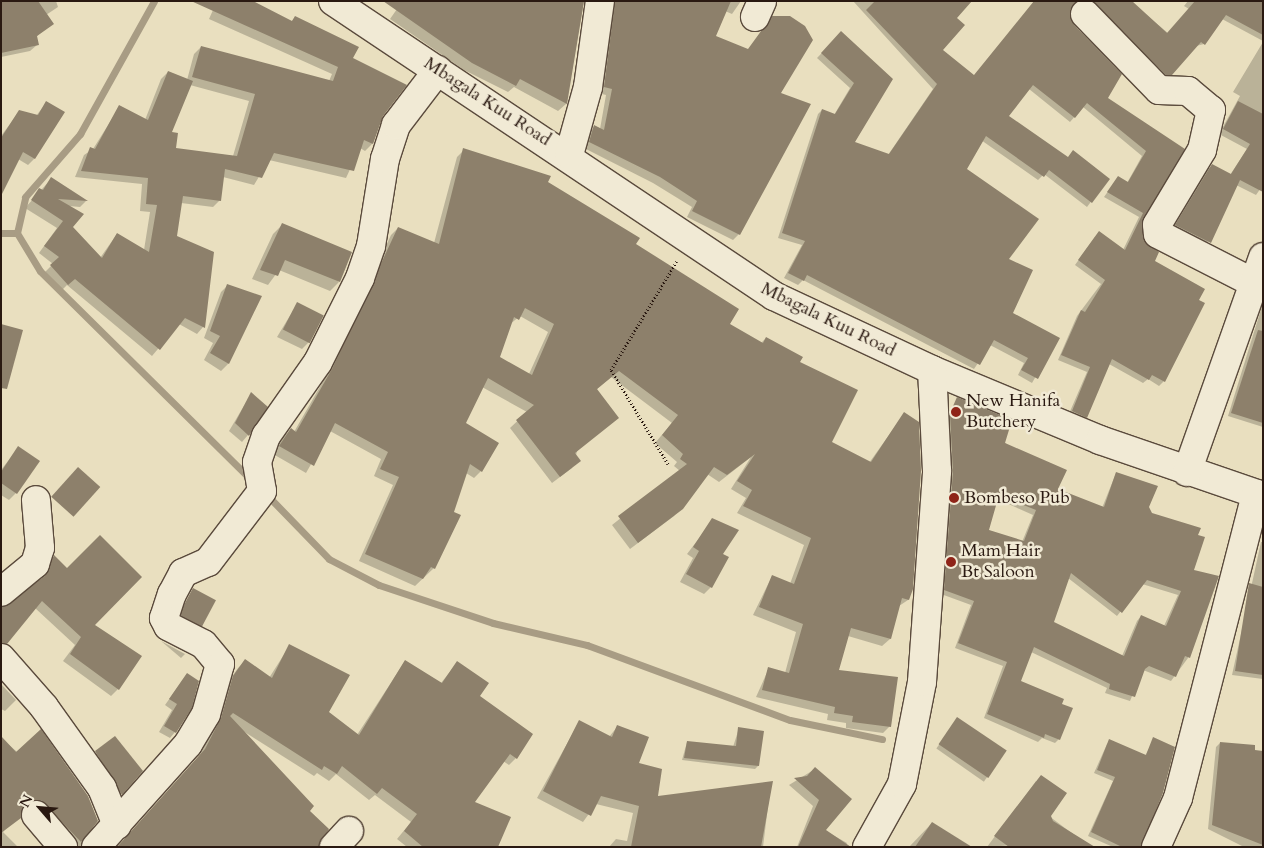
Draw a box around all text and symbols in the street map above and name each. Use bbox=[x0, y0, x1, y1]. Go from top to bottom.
street label: Mbagala Kuu Road bbox=[419, 53, 555, 151]
street label: Mbagala Kuu Road bbox=[757, 278, 899, 362]
place label: New Hanifa Butchery bbox=[966, 391, 1060, 434]
marker: New Hanifa Butchery bbox=[950, 406, 962, 418]
place label: Bombeso Pub bbox=[964, 487, 1070, 509]
marker: Bombeso Pub bbox=[948, 492, 960, 504]
place label: Mam Hair Bt Saloon bbox=[961, 541, 1040, 584]
marker: Mam Hair Bt Saloon bbox=[945, 556, 957, 568]
north arrow bbox=[15, 783, 65, 833]
text: N bbox=[15, 791, 37, 811]

